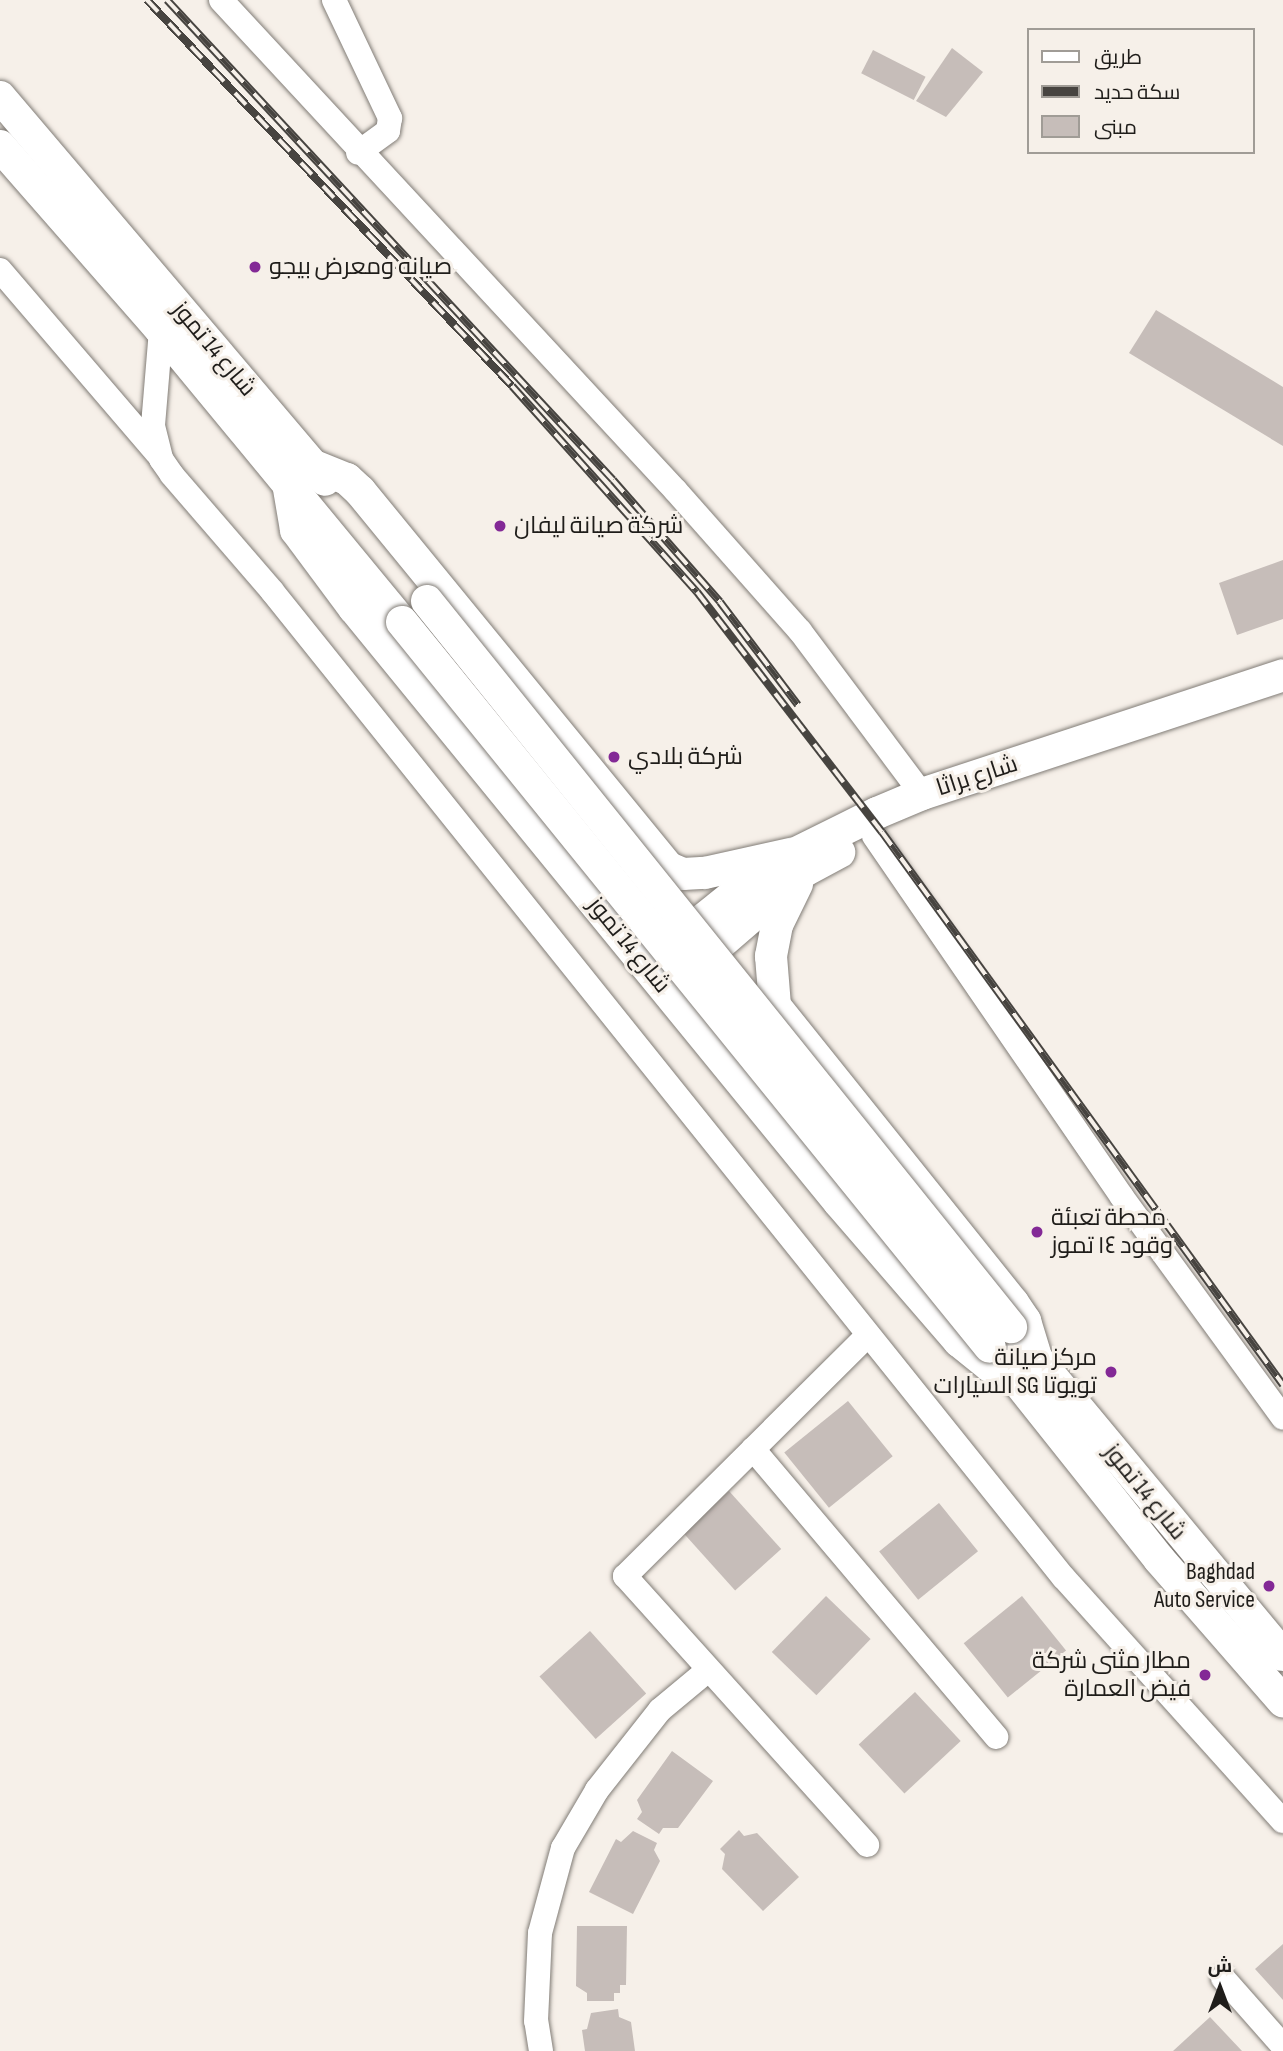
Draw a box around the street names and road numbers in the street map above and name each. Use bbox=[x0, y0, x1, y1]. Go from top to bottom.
street label: شارع 14 تموز bbox=[166, 296, 262, 402]
street label: شارع براثا bbox=[933, 749, 1021, 803]
street label: شارع 14 تموز bbox=[582, 891, 676, 999]
street label: شارع 14 تموز bbox=[1098, 1438, 1192, 1546]

